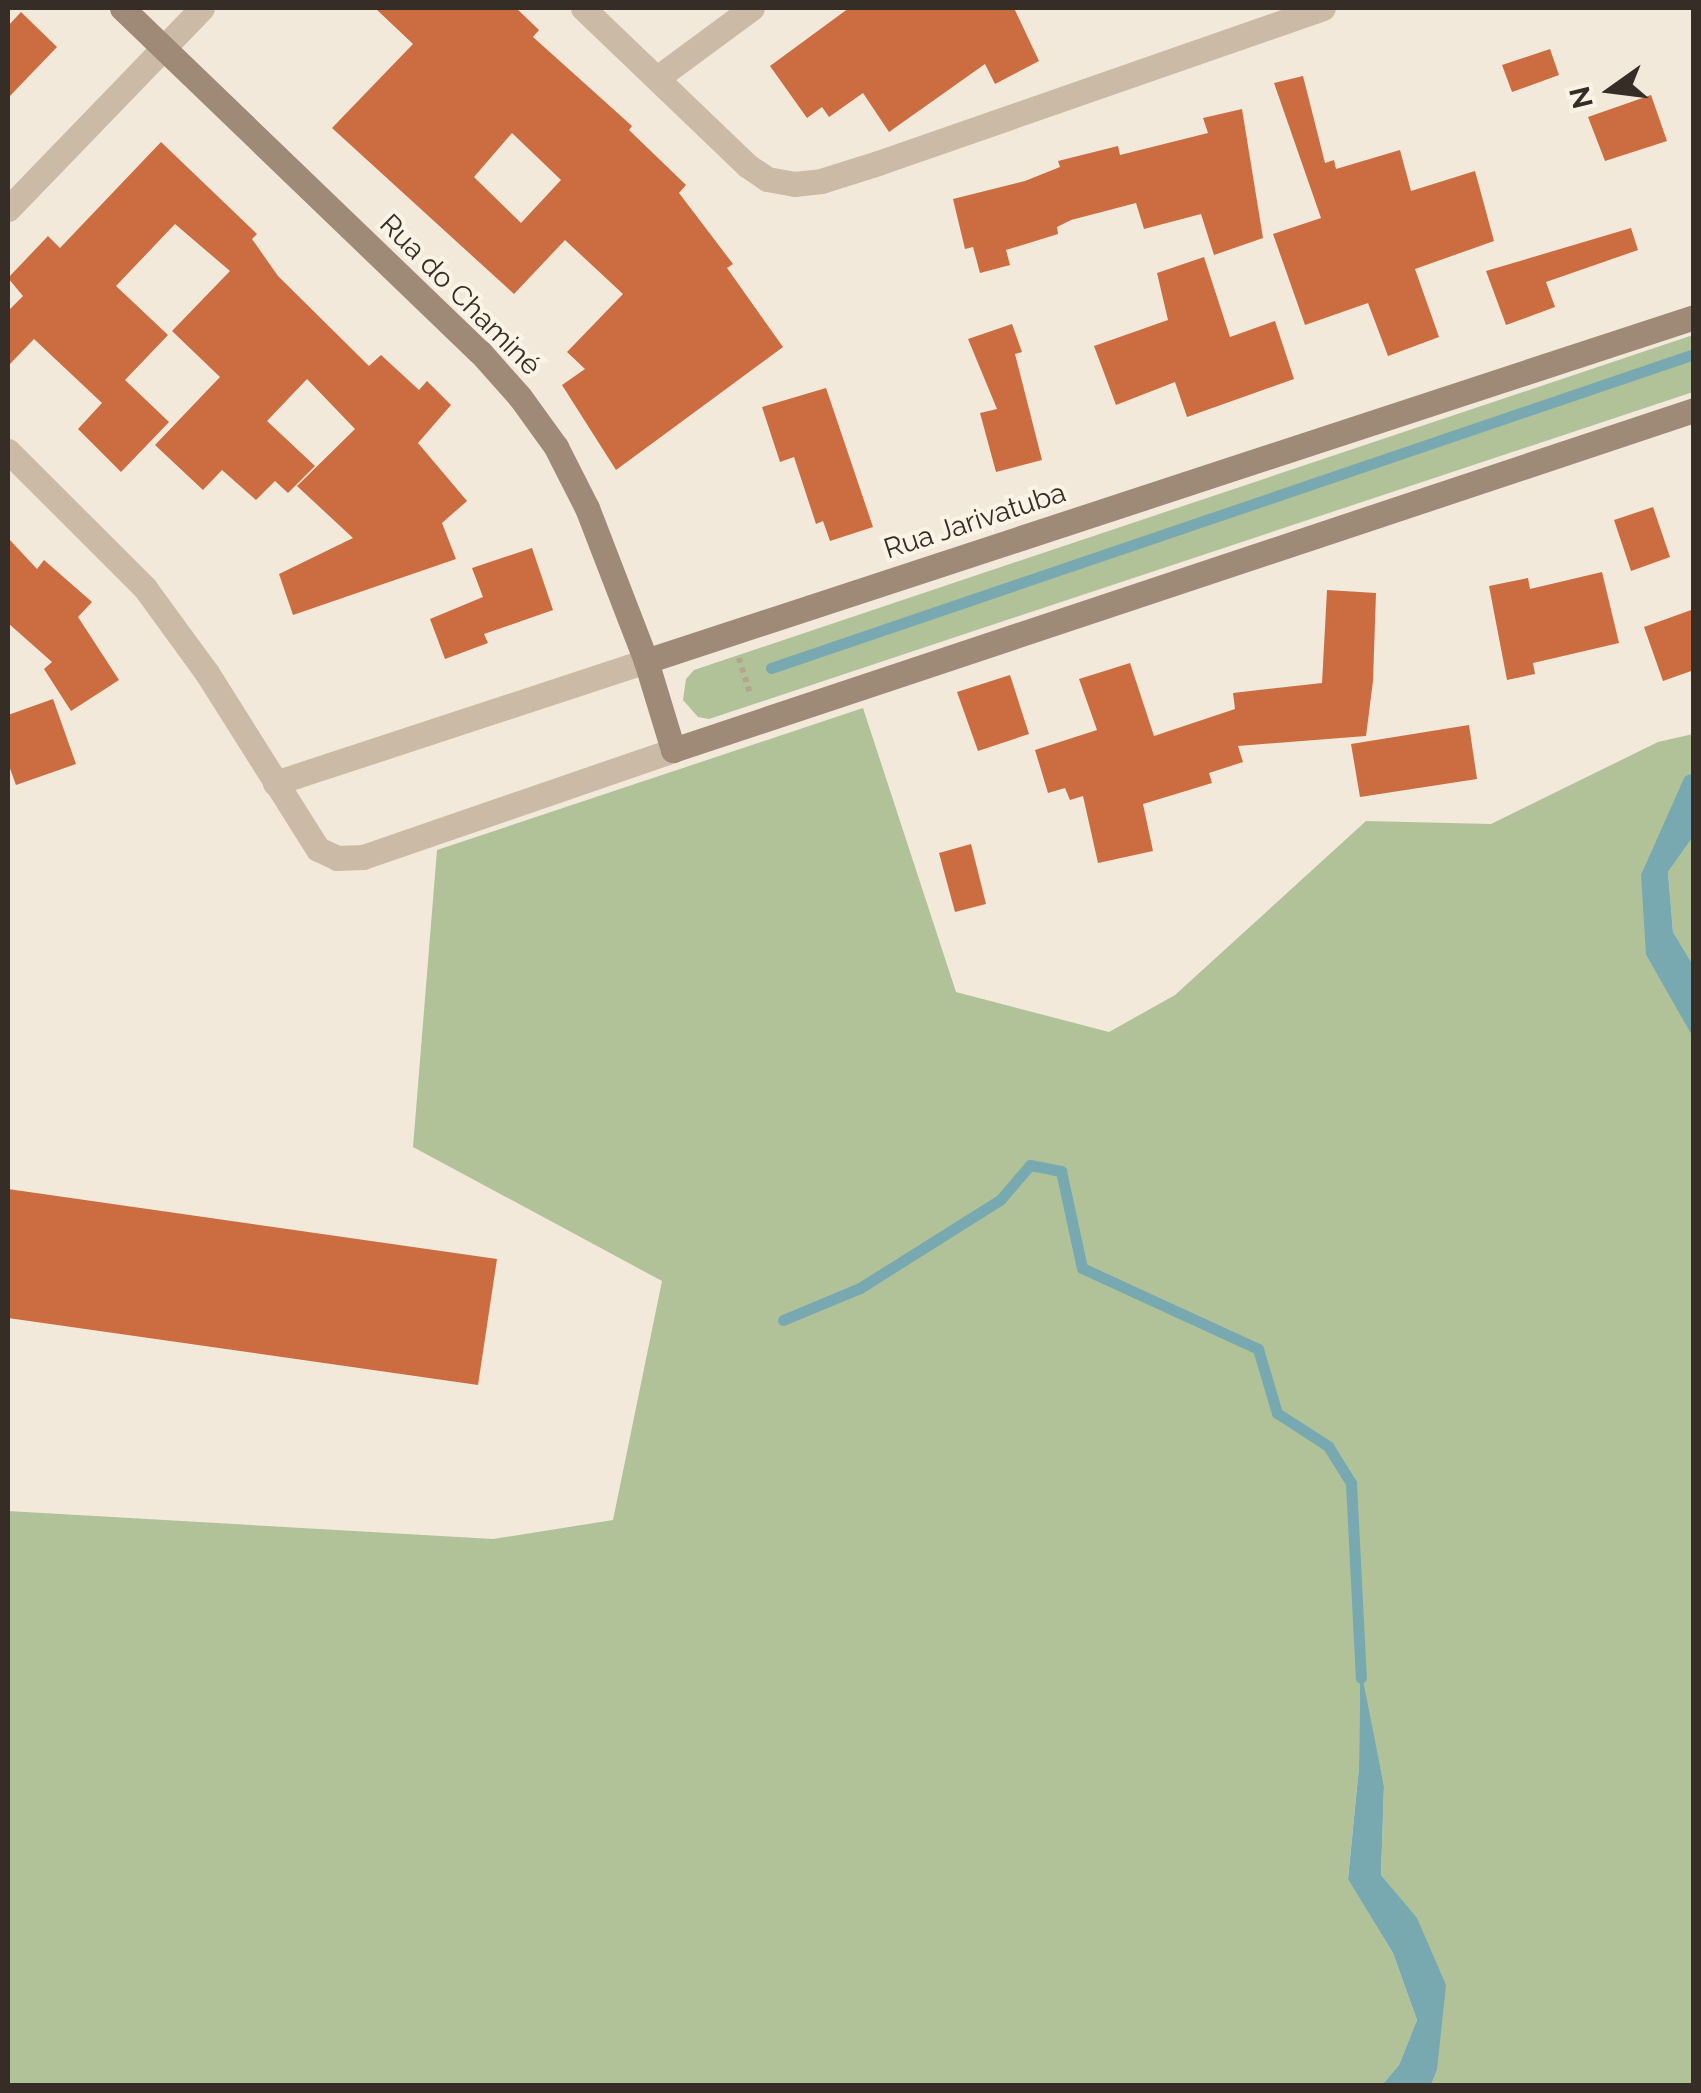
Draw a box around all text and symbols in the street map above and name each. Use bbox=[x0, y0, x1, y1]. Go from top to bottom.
north arrow bbox=[1561, 40, 1661, 140]
text: N bbox=[1563, 83, 1600, 112]
street label: Rua do Chaminé bbox=[373, 208, 547, 382]
street label: Rua Jarivatuba bbox=[880, 476, 1070, 566]

